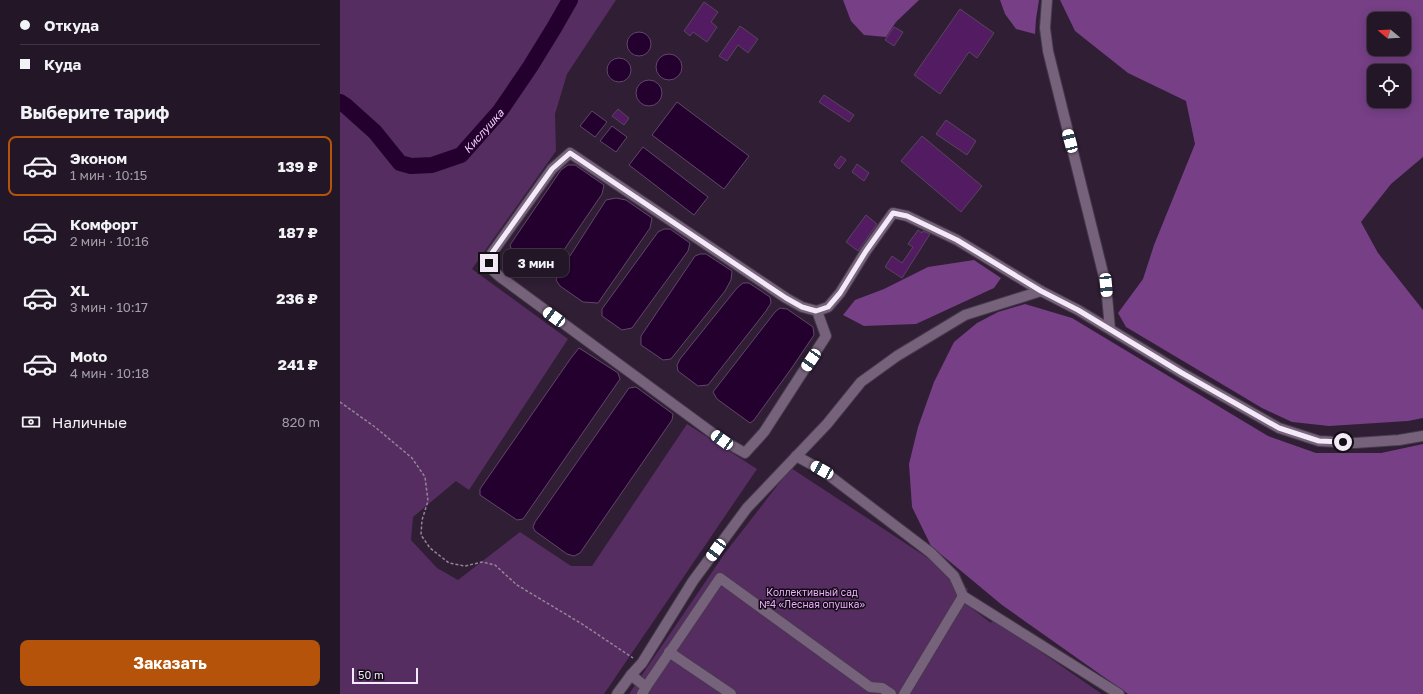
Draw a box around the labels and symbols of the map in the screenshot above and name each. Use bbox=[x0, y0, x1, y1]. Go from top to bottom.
north arrow bbox=[1367, 12, 1411, 56]
water label: Кислушка bbox=[460, 105, 506, 155]
car bbox=[1061, 128, 1079, 154]
callout: 3 мин bbox=[503, 249, 569, 277]
route end bbox=[480, 254, 498, 272]
car bbox=[1099, 273, 1113, 297]
car bbox=[541, 305, 567, 329]
car bbox=[799, 347, 823, 373]
car bbox=[709, 428, 735, 452]
route start bbox=[1334, 433, 1352, 451]
car bbox=[809, 459, 835, 481]
car bbox=[704, 537, 728, 563]
park label: Коллективный сад №4 «Лесная опушка» bbox=[759, 586, 865, 610]
scale bar bbox=[352, 666, 418, 685]

